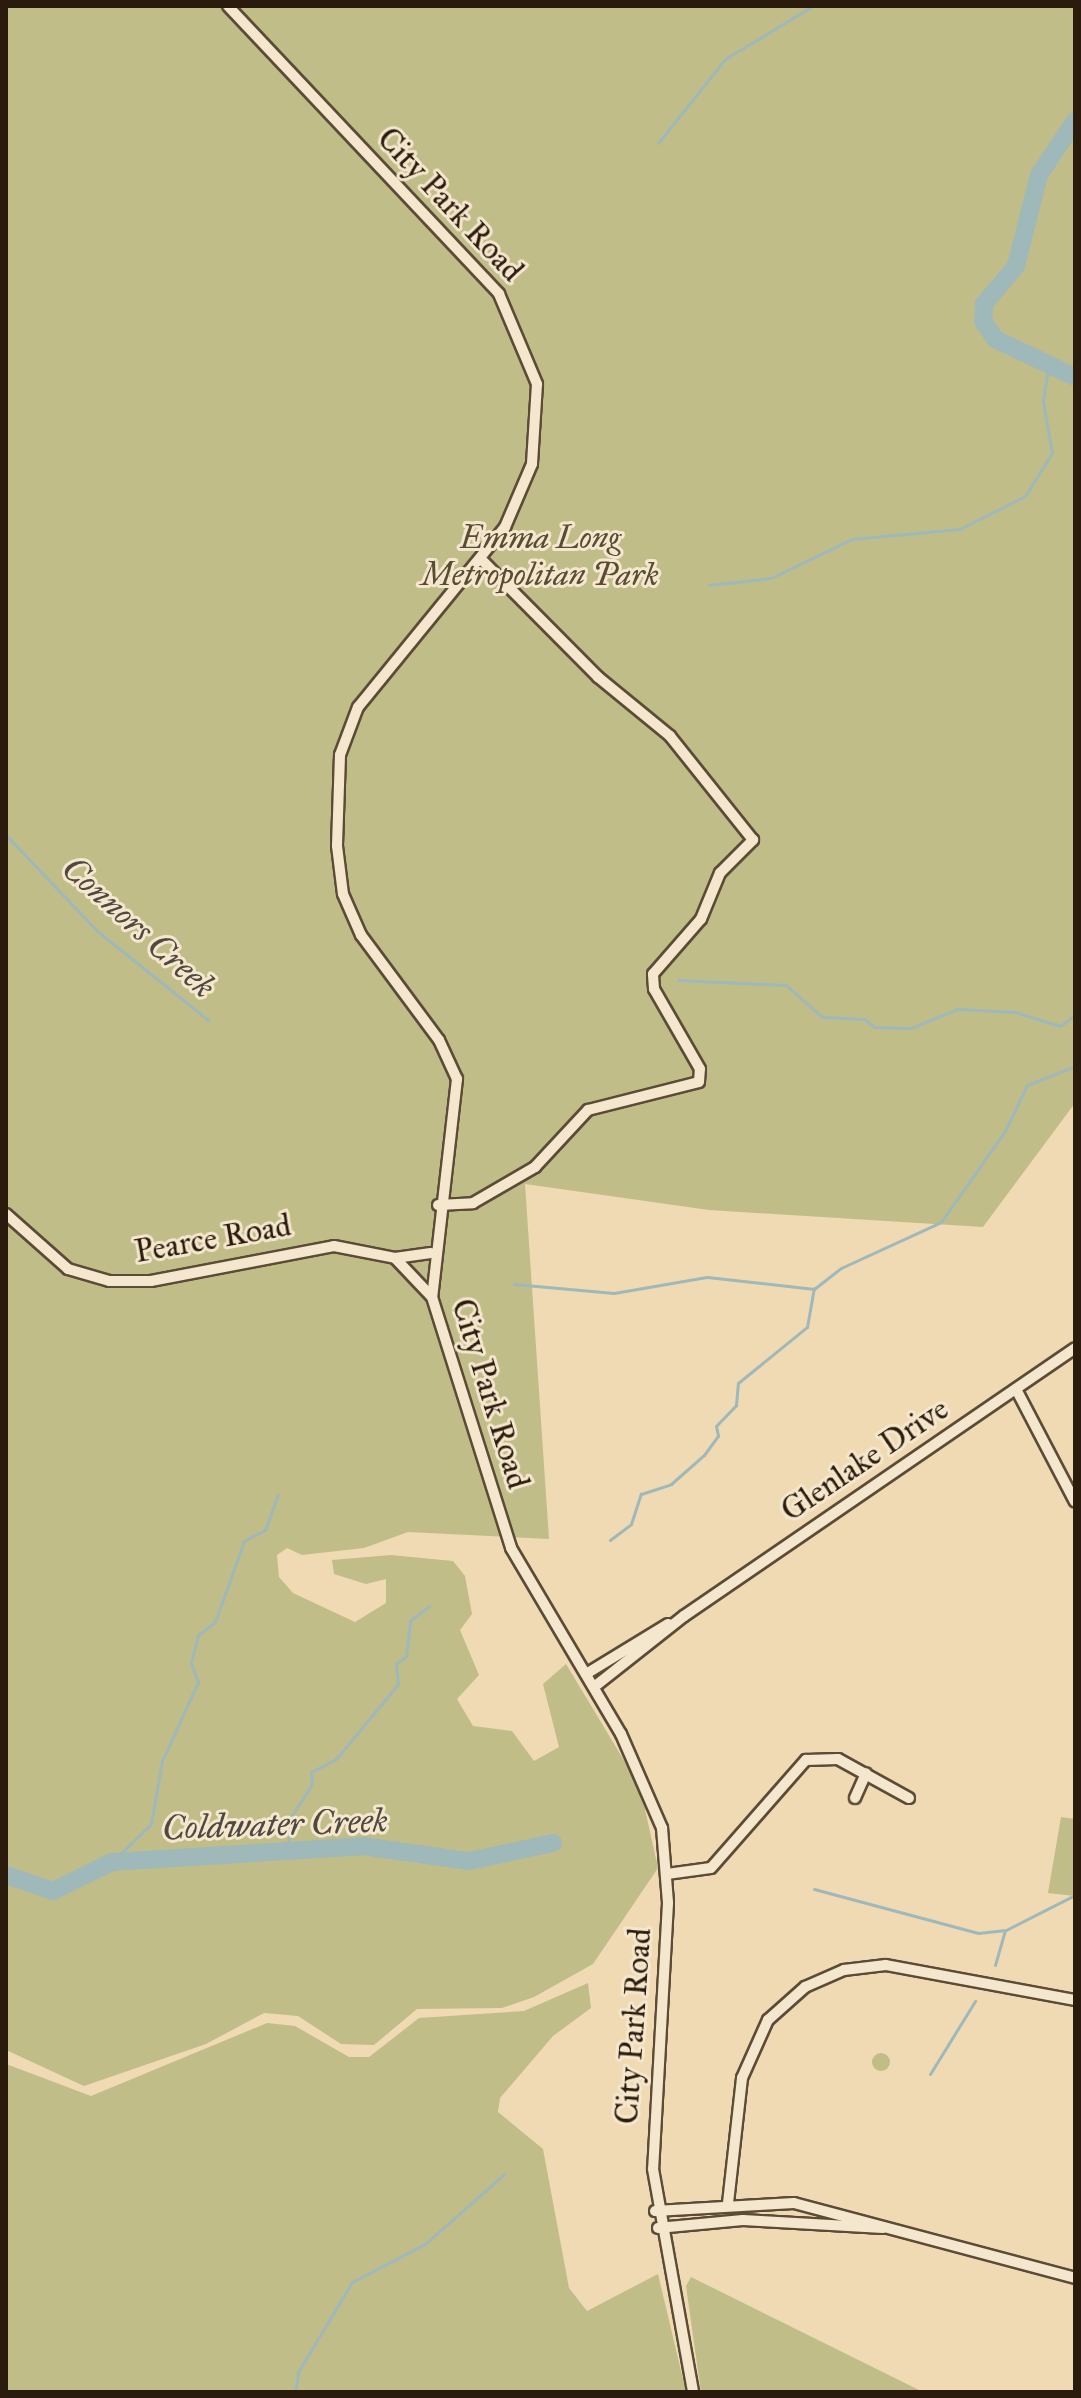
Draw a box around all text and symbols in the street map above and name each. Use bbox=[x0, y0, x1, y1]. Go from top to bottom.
street label: City Park Road bbox=[369, 120, 531, 290]
park label: Emma Long Metropolitan Park bbox=[421, 520, 659, 595]
water label: Connors Creek bbox=[54, 848, 224, 1006]
street label: Pearce Road bbox=[132, 1206, 294, 1272]
street label: City Park Road bbox=[443, 1294, 537, 1494]
street label: Glenlake Drive bbox=[774, 1390, 956, 1530]
water label: Coldwater Creek bbox=[162, 1800, 388, 1848]
street label: City Park Road bbox=[608, 1927, 660, 2125]

